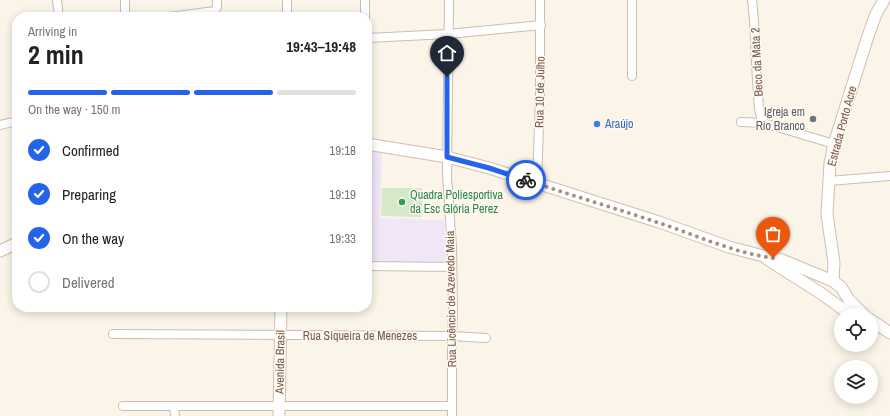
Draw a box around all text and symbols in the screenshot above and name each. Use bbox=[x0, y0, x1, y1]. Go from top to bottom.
text: Arriving in bbox=[28, 23, 77, 40]
street label: Beco da Mata 2 bbox=[747, 27, 767, 97]
text: 19:43–19:48 bbox=[286, 36, 356, 57]
pin bbox=[430, 36, 464, 77]
text: 2 min bbox=[28, 37, 84, 72]
icon: home bbox=[436, 42, 458, 64]
street label: Rua 10 de Julho bbox=[531, 56, 549, 128]
street label: Estrada Porto Acre bbox=[824, 84, 860, 168]
text: On the way · 150 m bbox=[28, 101, 120, 118]
place label: Igreja em Rio Branco bbox=[756, 104, 805, 134]
marker: Igreja em Rio Branco bbox=[808, 114, 818, 124]
place label: Araújo bbox=[604, 116, 633, 132]
marker: Araújo bbox=[592, 119, 602, 129]
icon: check bbox=[28, 139, 50, 161]
text: Confirmed bbox=[62, 140, 119, 161]
text: 19:18 bbox=[329, 142, 356, 159]
courier bbox=[506, 160, 546, 200]
icon: bike bbox=[515, 169, 537, 191]
icon: check bbox=[28, 183, 50, 205]
text: Preparing bbox=[62, 184, 116, 205]
text: 19:19 bbox=[329, 186, 356, 203]
place label: Quadra Poliesportiva da Esc Glória Perez bbox=[410, 187, 504, 217]
marker: Quadra Poliesportiva da Esc Glória Perez bbox=[397, 197, 407, 207]
pin bbox=[756, 217, 790, 258]
icon: bag bbox=[762, 223, 784, 245]
icon: check bbox=[28, 227, 50, 249]
text: On the way bbox=[62, 228, 124, 249]
text: 19:33 bbox=[329, 230, 356, 247]
street label: Rua Licêncio de Azevedo Maia bbox=[442, 230, 460, 368]
text: Delivered bbox=[62, 272, 115, 293]
map controls bbox=[834, 308, 878, 404]
button: locate bbox=[834, 308, 878, 352]
street label: Rua Siqueira de Menezes bbox=[303, 328, 417, 344]
street label: Avenida Brasil bbox=[271, 330, 289, 395]
button: layers bbox=[834, 360, 878, 404]

